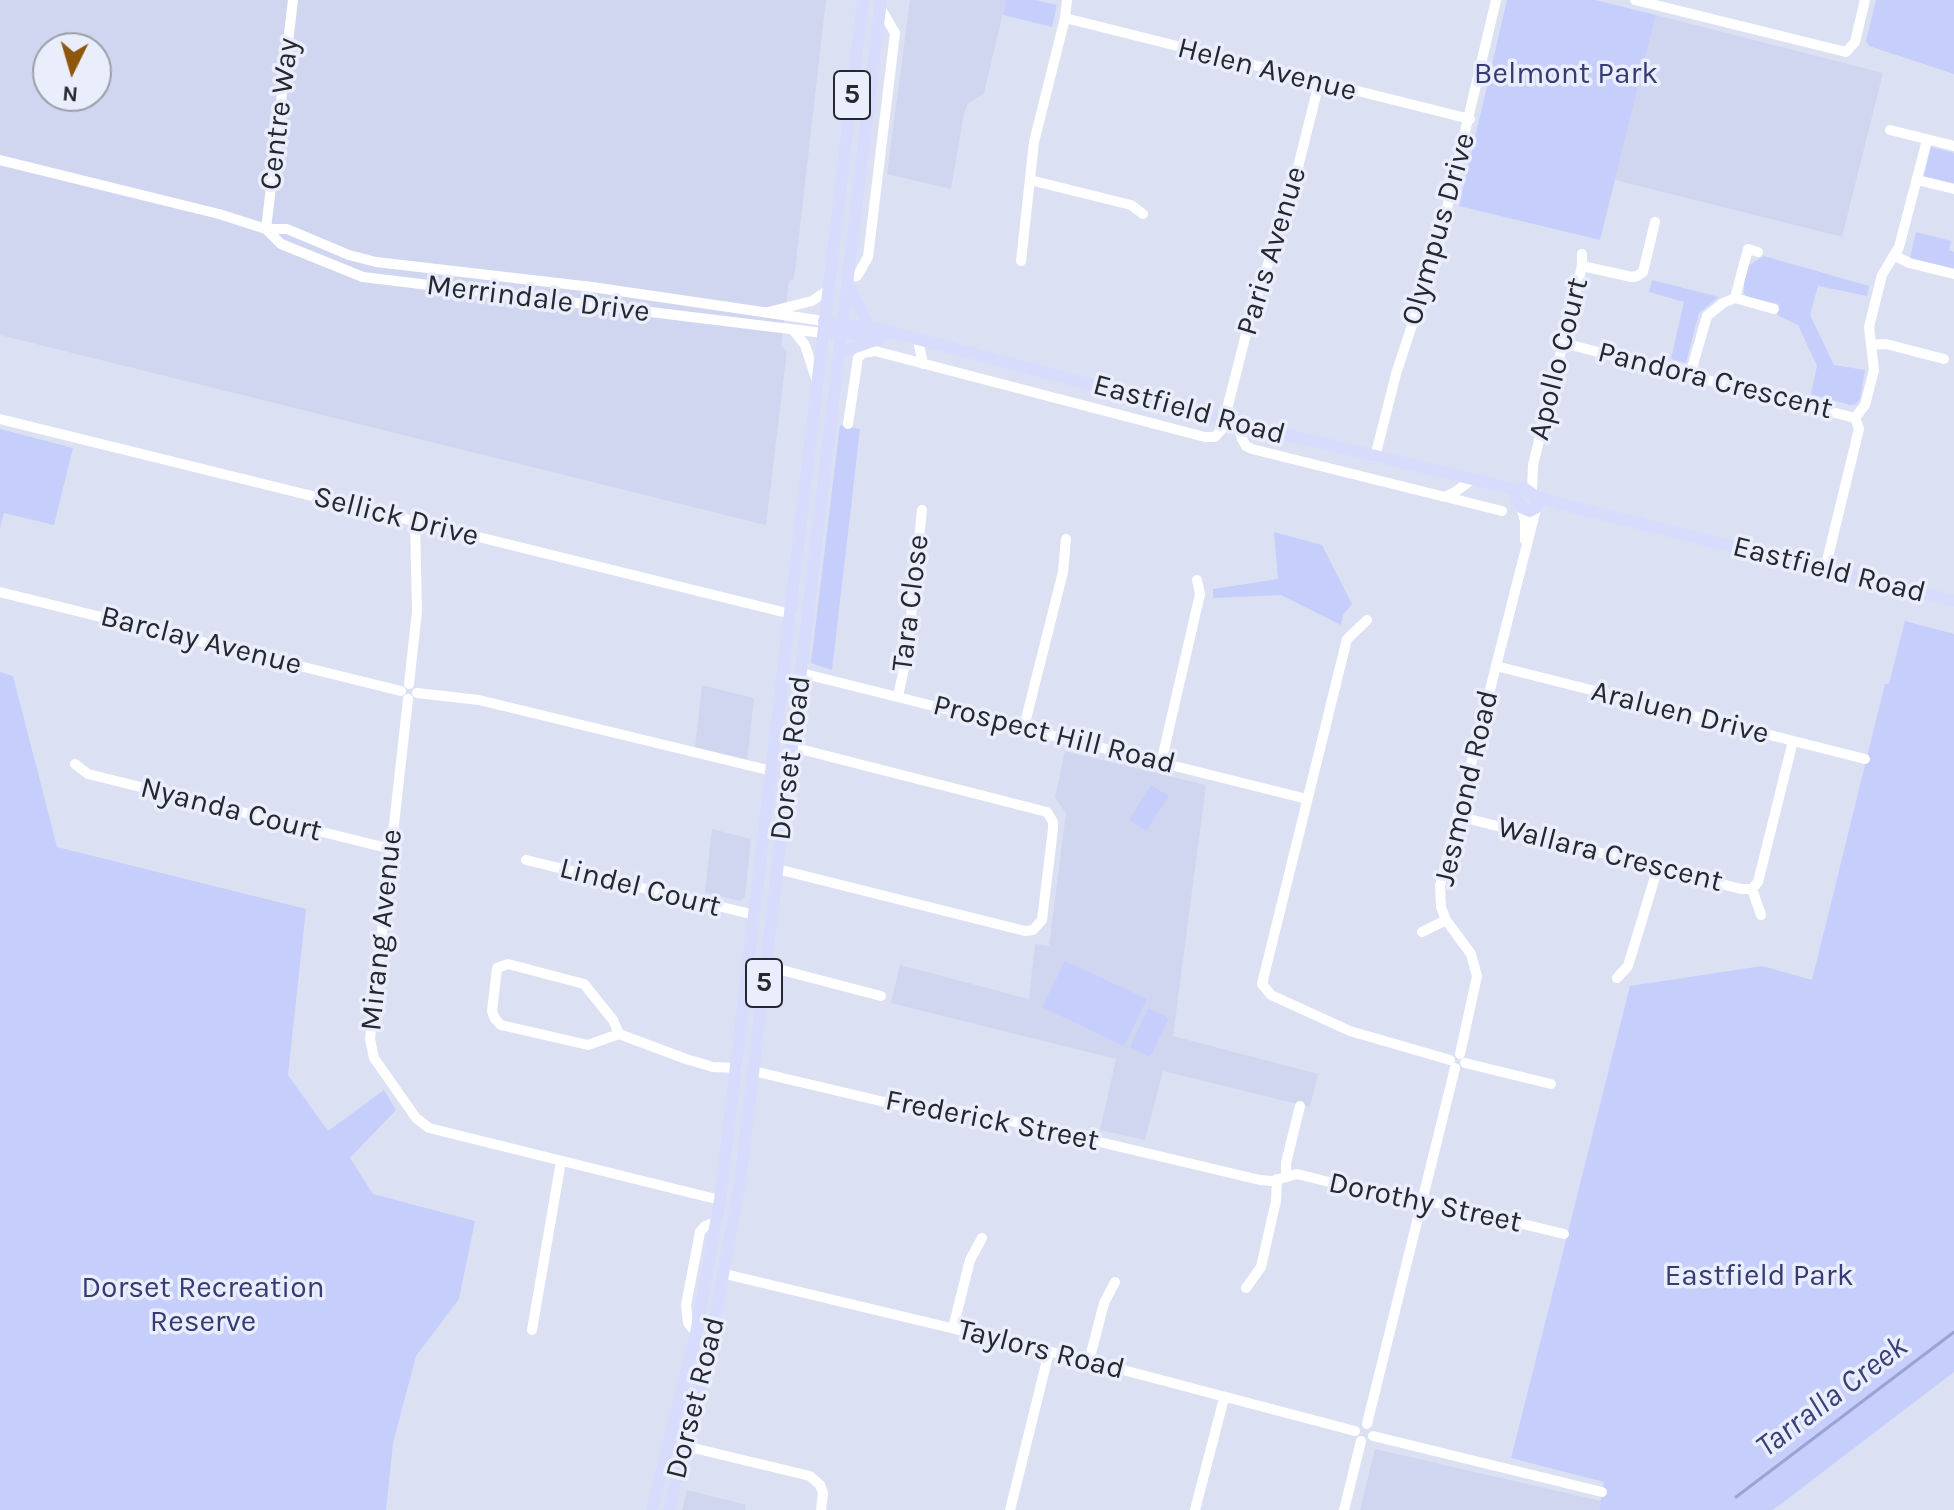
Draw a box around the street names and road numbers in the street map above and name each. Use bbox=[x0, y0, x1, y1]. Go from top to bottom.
street label: Helen Avenue bbox=[1174, 30, 1360, 110]
street label: Centre Way bbox=[253, 36, 307, 192]
road number: 5 bbox=[834, 71, 870, 119]
street label: Olympus Drive bbox=[1394, 129, 1484, 329]
street label: Paris Avenue bbox=[1229, 162, 1315, 340]
street label: Merrindale Drive bbox=[424, 267, 652, 331]
street label: Apollo Court bbox=[1521, 274, 1597, 444]
street label: Pandora Crescent bbox=[1594, 334, 1836, 428]
street label: Eastfield Road bbox=[1089, 367, 1289, 453]
street label: Sellick Drive bbox=[310, 479, 482, 555]
street label: Eastfield Road bbox=[1729, 529, 1929, 611]
street label: Tara Close bbox=[885, 532, 937, 674]
street label: Barclay Avenue bbox=[97, 599, 305, 683]
street label: Dorset Road bbox=[763, 674, 819, 842]
street label: Araluen Drive bbox=[1587, 674, 1773, 752]
street label: Prospect Hill Road bbox=[929, 687, 1179, 783]
street label: Jesmond Road bbox=[1427, 687, 1507, 889]
street label: Nyanda Court bbox=[137, 770, 325, 850]
street label: Wallara Crescent bbox=[1494, 810, 1726, 900]
street label: Mirang Avenue bbox=[354, 827, 410, 1033]
street label: Lindel Court bbox=[556, 851, 724, 925]
road number: 5 bbox=[746, 959, 782, 1007]
street label: Frederick Street bbox=[882, 1083, 1102, 1159]
street label: Dorothy Street bbox=[1325, 1165, 1525, 1241]
street label: Taylors Road bbox=[954, 1312, 1128, 1388]
street label: Dorset Road bbox=[658, 1313, 734, 1483]

